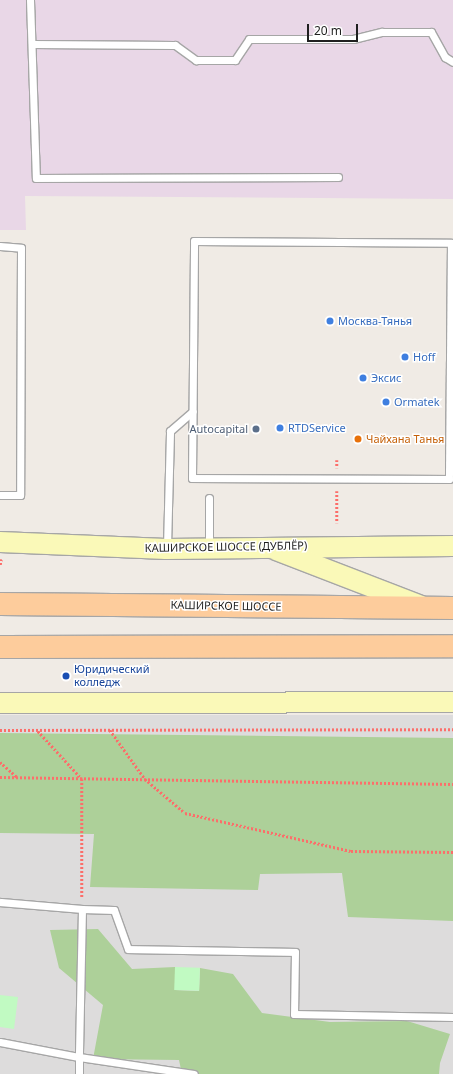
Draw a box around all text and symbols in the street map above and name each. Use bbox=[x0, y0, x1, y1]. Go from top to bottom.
scale bar bbox=[309, 16, 360, 42]
text: 20 m bbox=[314, 22, 342, 39]
place label: Москва-Тянья bbox=[338, 314, 412, 328]
marker: Москва-Тянья bbox=[325, 316, 335, 326]
place label: Hoff bbox=[413, 350, 435, 364]
marker: Hoff bbox=[400, 352, 410, 362]
place label: Эксис bbox=[371, 371, 401, 385]
marker: Эксис bbox=[358, 373, 368, 383]
place label: Ormatek bbox=[394, 395, 440, 409]
marker: Ormatek bbox=[381, 397, 391, 407]
place label: RTDService bbox=[288, 421, 346, 435]
place label: Autocapital bbox=[190, 422, 248, 436]
marker: RTDService bbox=[275, 423, 285, 433]
marker: Autocapital bbox=[251, 424, 261, 434]
place label: Чайхана Танья bbox=[366, 432, 444, 446]
marker: Чайхана Танья bbox=[353, 434, 363, 444]
street label: КАШИРСКОЕ ШОССЕ (ДУБЛЁР) bbox=[145, 539, 307, 555]
street label: КАШИРСКОЕ ШОССЕ bbox=[170, 598, 282, 614]
place label: Юридический колледж bbox=[74, 663, 149, 689]
marker: Юридический колледж bbox=[61, 671, 71, 681]

